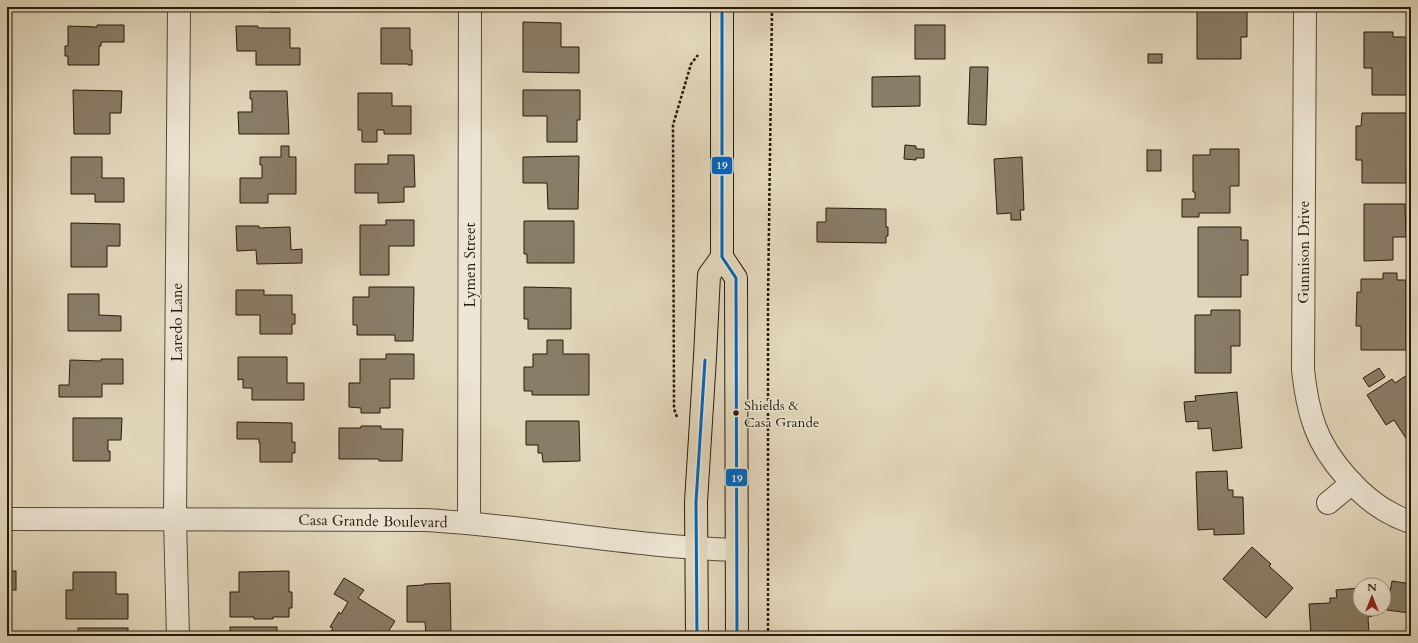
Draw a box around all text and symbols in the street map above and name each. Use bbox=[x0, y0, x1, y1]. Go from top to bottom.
line badge: 19 bbox=[711, 156, 733, 175]
text: 19 bbox=[716, 158, 728, 173]
street label: Gunnison Drive bbox=[1294, 200, 1314, 304]
street label: Lymen Street bbox=[460, 222, 480, 308]
street label: Laredo Lane bbox=[167, 282, 187, 361]
place label: Shields & Casa Grande bbox=[744, 396, 819, 432]
marker: Shields & Casa Grande bbox=[731, 408, 741, 418]
line badge: 19 bbox=[725, 468, 748, 487]
text: 19 bbox=[731, 471, 743, 486]
street label: Casa Grande Boulevard bbox=[298, 510, 448, 532]
north arrow bbox=[1352, 577, 1392, 617]
text: N bbox=[1367, 580, 1377, 595]

